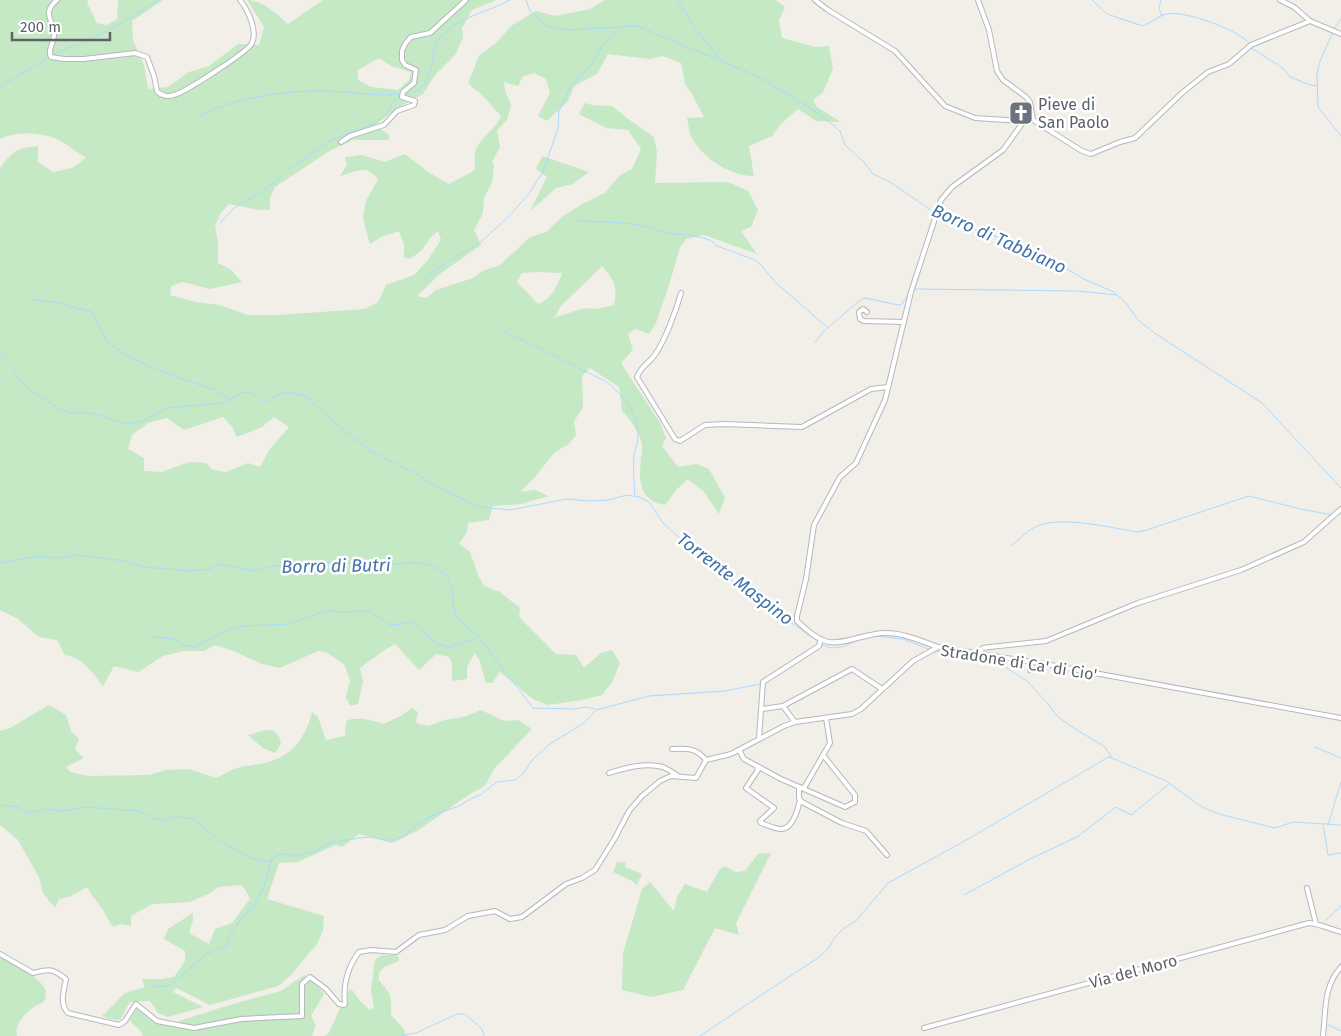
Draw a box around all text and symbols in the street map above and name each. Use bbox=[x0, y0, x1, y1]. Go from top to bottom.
scale bar bbox=[12, 10, 110, 42]
text: 200 m bbox=[20, 18, 61, 36]
place label: Pieve di San Paolo bbox=[1038, 95, 1109, 132]
church icon: Pieve di San Paolo bbox=[1008, 100, 1034, 126]
water label: Borro di Tabbiano bbox=[928, 199, 1070, 279]
water label: Torrente Maspino bbox=[672, 528, 798, 630]
water label: Borro di Butri bbox=[281, 554, 391, 578]
street label: Stradone di Ca' di Cio' bbox=[939, 641, 1098, 684]
street label: Via del Moro bbox=[1087, 951, 1179, 992]

